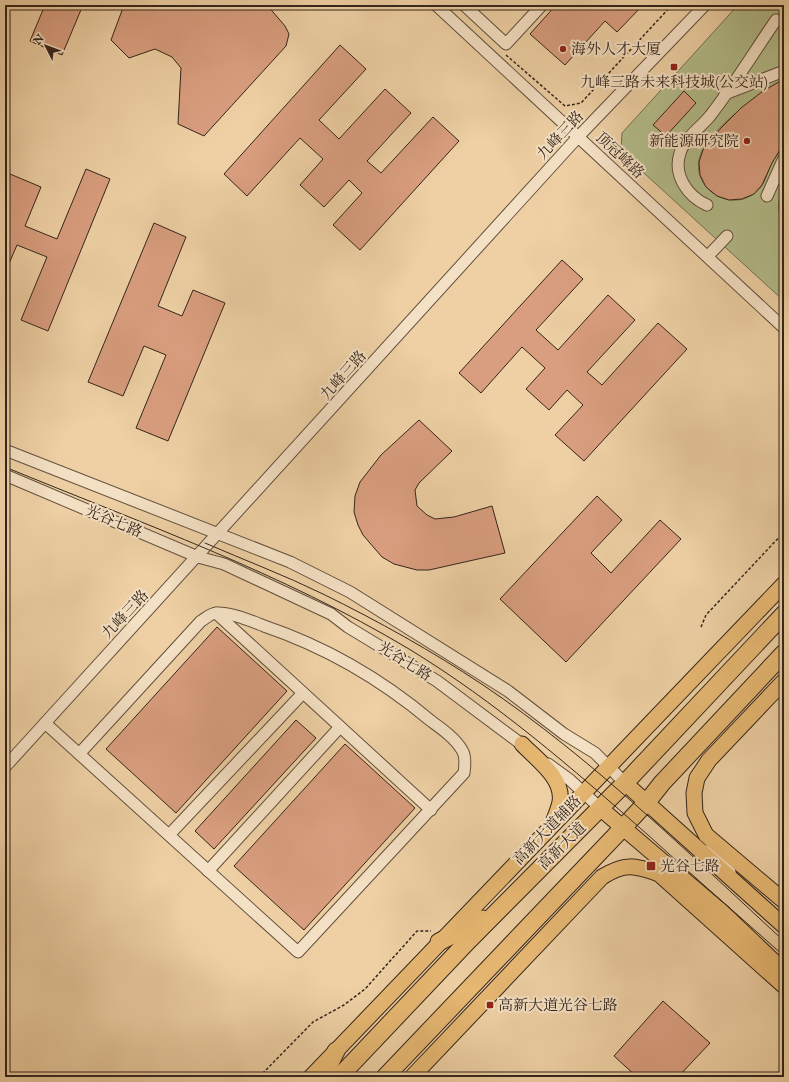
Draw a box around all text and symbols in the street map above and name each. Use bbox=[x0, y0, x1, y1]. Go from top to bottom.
north arrow bbox=[26, 26, 66, 66]
text: N bbox=[30, 31, 48, 49]
place label: 海外人才大厦 bbox=[571, 40, 661, 59]
marker: 海外人才大厦 bbox=[558, 44, 568, 54]
marker: 九峰三路未来科技城(公交站) bbox=[669, 62, 679, 72]
place label: 九峰三路未来科技城(公交站) bbox=[580, 73, 768, 92]
street label: 九峰三路 bbox=[533, 107, 588, 164]
street label: 顶冠峰路 bbox=[591, 128, 648, 183]
place label: 新能源研究院 bbox=[649, 132, 739, 151]
marker: 新能源研究院 bbox=[742, 136, 752, 146]
street label: 九峰三路 bbox=[316, 347, 371, 404]
street label: 光谷七路 bbox=[82, 501, 145, 542]
street label: 九峰三路 bbox=[98, 586, 153, 643]
street label: 光谷七路 bbox=[374, 637, 435, 685]
street label: 高新大道辅路 bbox=[509, 791, 585, 869]
street label: 高新大道 bbox=[534, 818, 590, 874]
place label: 光谷七路 bbox=[660, 857, 720, 876]
marker: 光谷七路 bbox=[645, 860, 657, 872]
place label: 高新大道光谷七路 bbox=[498, 996, 618, 1015]
marker: 高新大道光谷七路 bbox=[485, 1000, 495, 1010]

